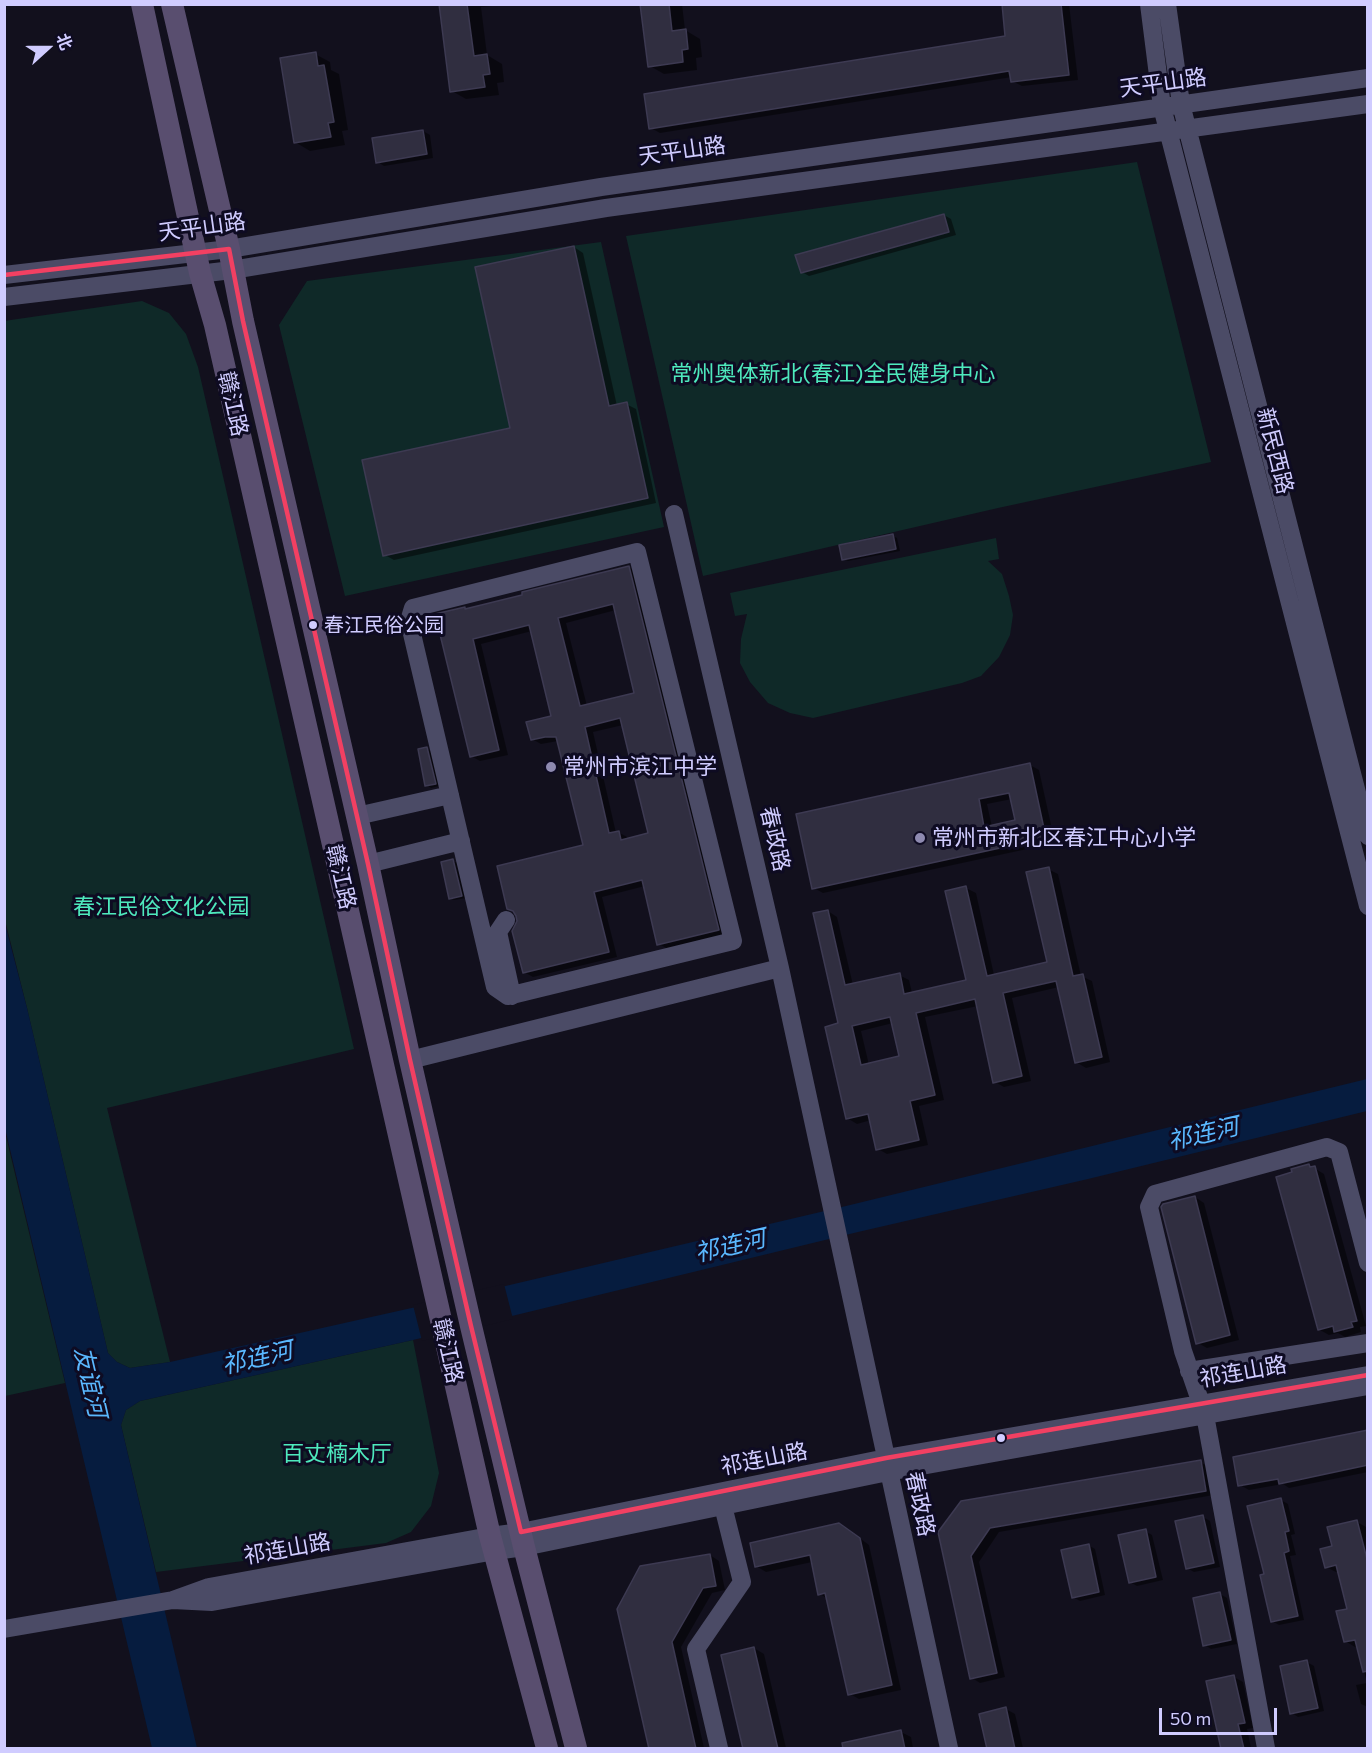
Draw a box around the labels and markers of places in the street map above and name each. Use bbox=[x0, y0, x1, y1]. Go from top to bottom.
place label: 春江民俗公园 bbox=[324, 613, 444, 637]
marker: 春江民俗公园 bbox=[307, 619, 319, 631]
place label: 常州市滨江中学 bbox=[563, 754, 717, 780]
marker: 常州市滨江中学 bbox=[544, 760, 558, 774]
place label: 常州市新北区春江中心小学 bbox=[932, 825, 1196, 851]
marker: 常州市新北区春江中心小学 bbox=[913, 831, 927, 845]
unlabelled marker bbox=[995, 1432, 1007, 1444]

